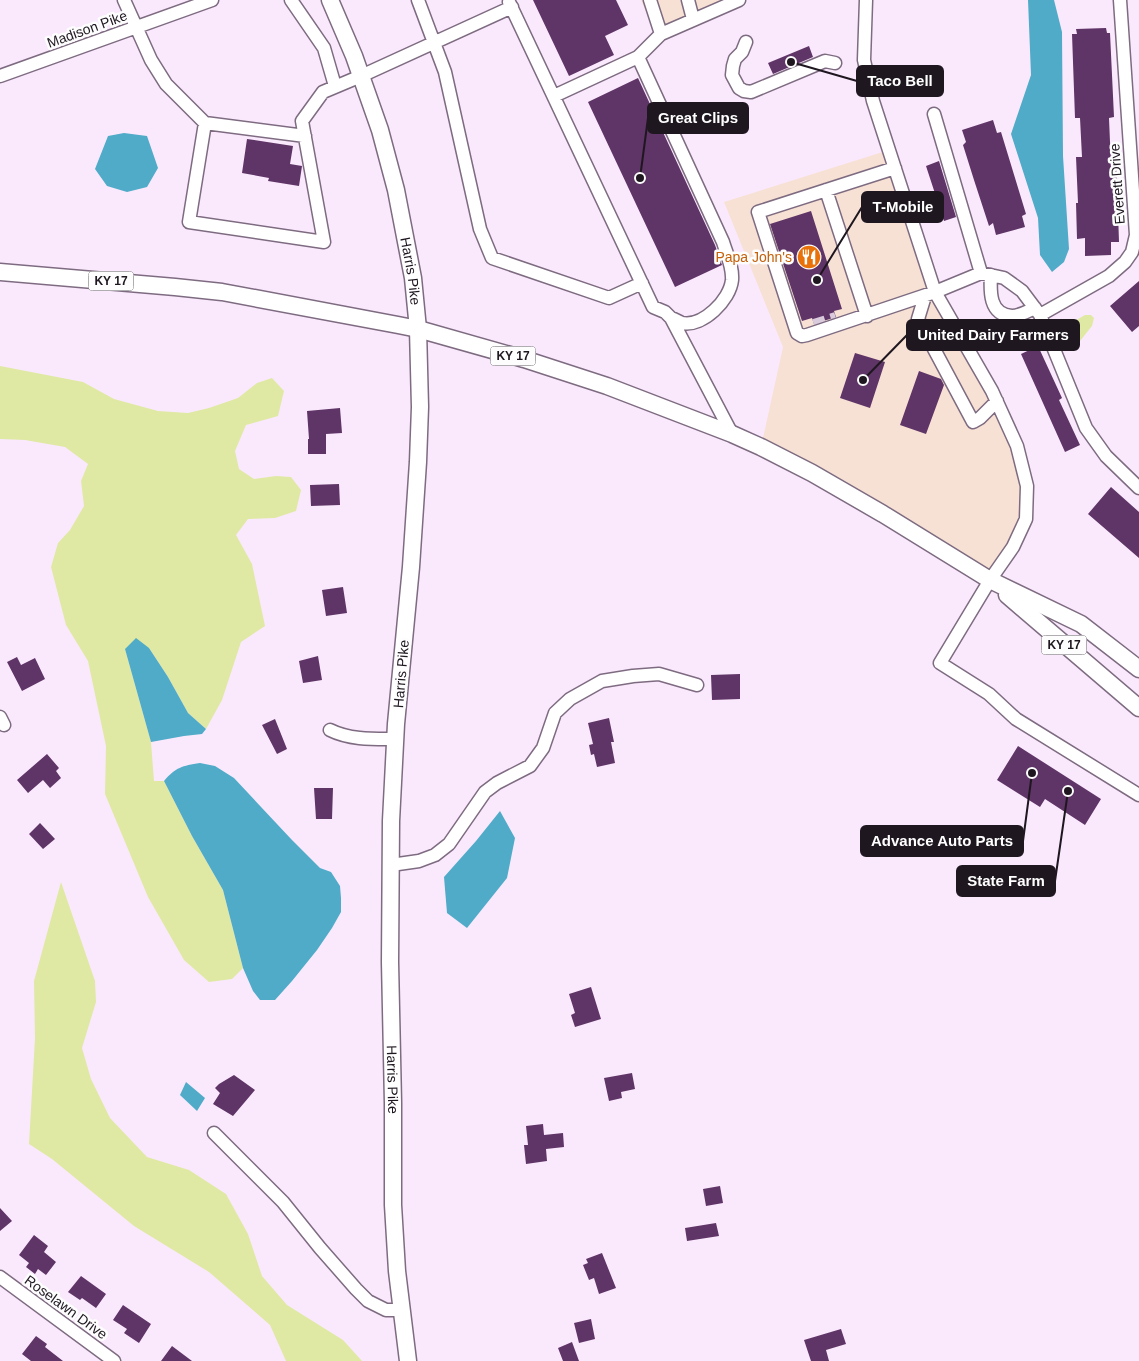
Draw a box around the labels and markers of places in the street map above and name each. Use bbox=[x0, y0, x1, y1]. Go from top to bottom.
callout: Taco Bell bbox=[857, 66, 943, 96]
callout: Great Clips bbox=[648, 103, 748, 133]
callout: T-Mobile bbox=[862, 192, 943, 222]
restaurant icon: Papa John's bbox=[796, 244, 822, 270]
place label: Papa John's bbox=[715, 249, 792, 265]
callout: United Dairy Farmers bbox=[907, 320, 1079, 350]
callout: Advance Auto Parts bbox=[861, 826, 1023, 856]
callout: State Farm bbox=[957, 866, 1055, 896]

